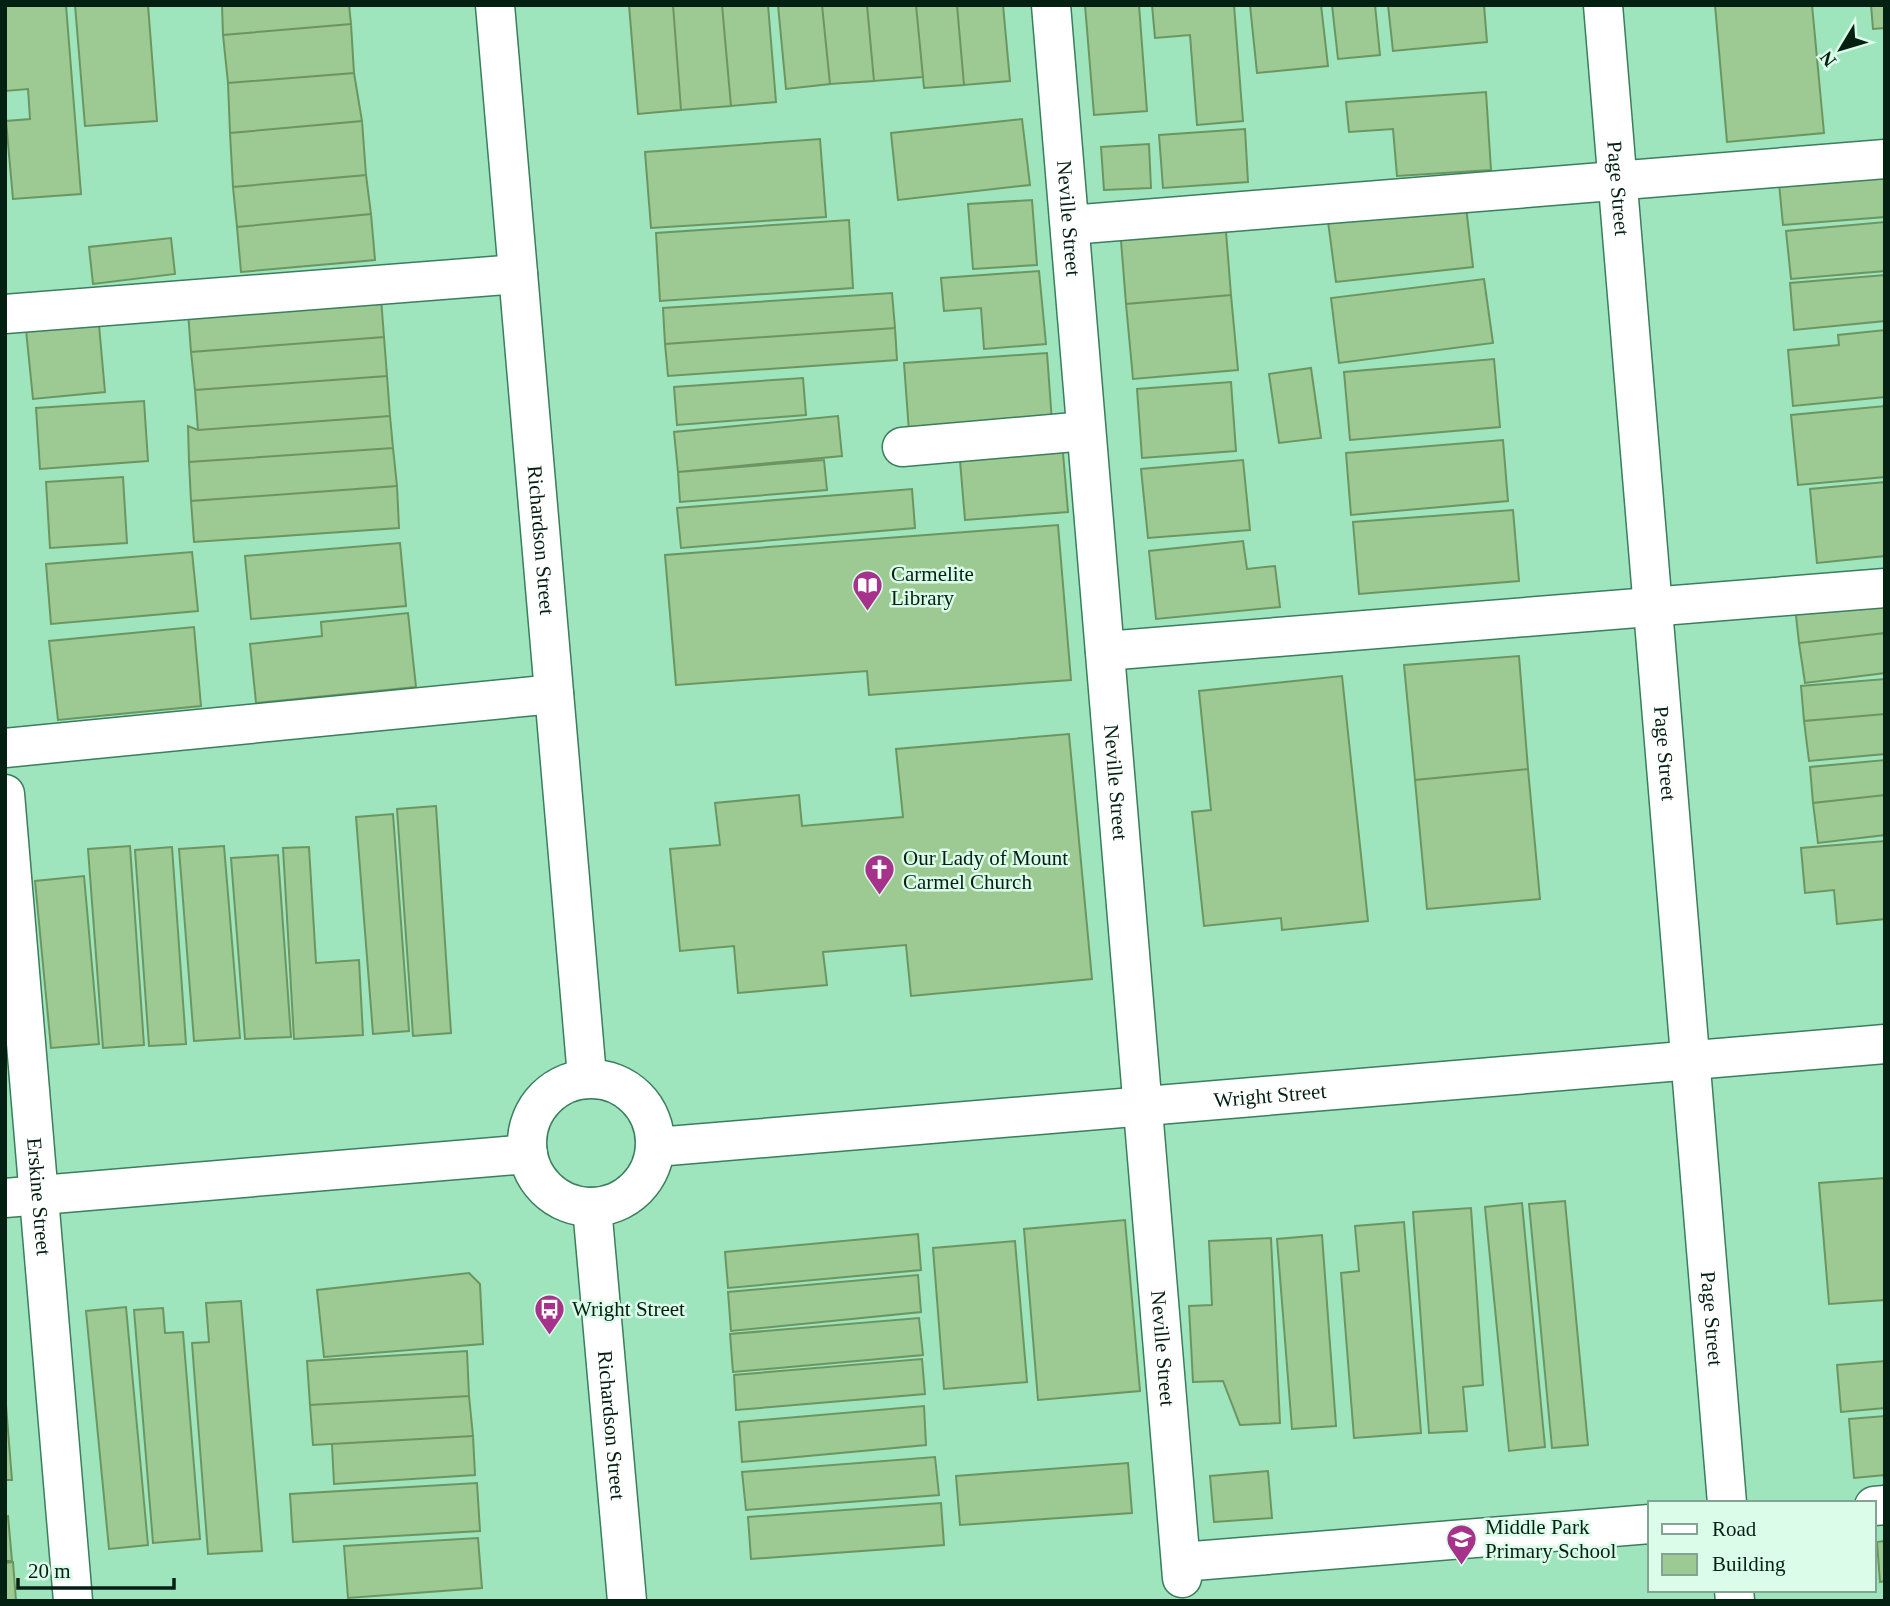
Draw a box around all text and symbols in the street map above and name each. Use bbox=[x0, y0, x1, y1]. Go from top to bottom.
north arrow bbox=[1806, 14, 1876, 84]
text: N bbox=[1815, 47, 1840, 71]
street label: Page Street bbox=[1602, 140, 1634, 237]
street label: Neville Street bbox=[1052, 159, 1086, 277]
street label: Richardson Street bbox=[523, 464, 559, 616]
place label: Carmelite Library bbox=[891, 562, 974, 610]
library icon: Carmelite Library bbox=[851, 569, 885, 613]
street label: Page Street bbox=[1649, 705, 1681, 802]
street label: Neville Street bbox=[1099, 723, 1133, 841]
place label: Our Lady of Mount Carmel Church bbox=[903, 846, 1068, 894]
church icon: Our Lady of Mount Carmel Church bbox=[863, 853, 897, 897]
street label: Wright Street bbox=[1213, 1079, 1327, 1112]
street label: Erskine Street bbox=[22, 1137, 56, 1257]
street label: Page Street bbox=[1696, 1270, 1728, 1367]
street label: Neville Street bbox=[1146, 1289, 1180, 1407]
bus stop icon: Wright Street bbox=[532, 1292, 566, 1336]
place label: Wright Street bbox=[572, 1297, 685, 1321]
street label: Richardson Street bbox=[593, 1349, 630, 1501]
legend bbox=[1648, 1501, 1876, 1592]
place label: Middle Park Primary School bbox=[1485, 1515, 1616, 1563]
text: Road bbox=[1712, 1517, 1757, 1541]
school or university icon: Middle Park Primary School bbox=[1445, 1522, 1479, 1566]
scale bar bbox=[18, 1546, 173, 1590]
text: Building bbox=[1712, 1552, 1786, 1576]
text: 20 m bbox=[28, 1559, 71, 1583]

